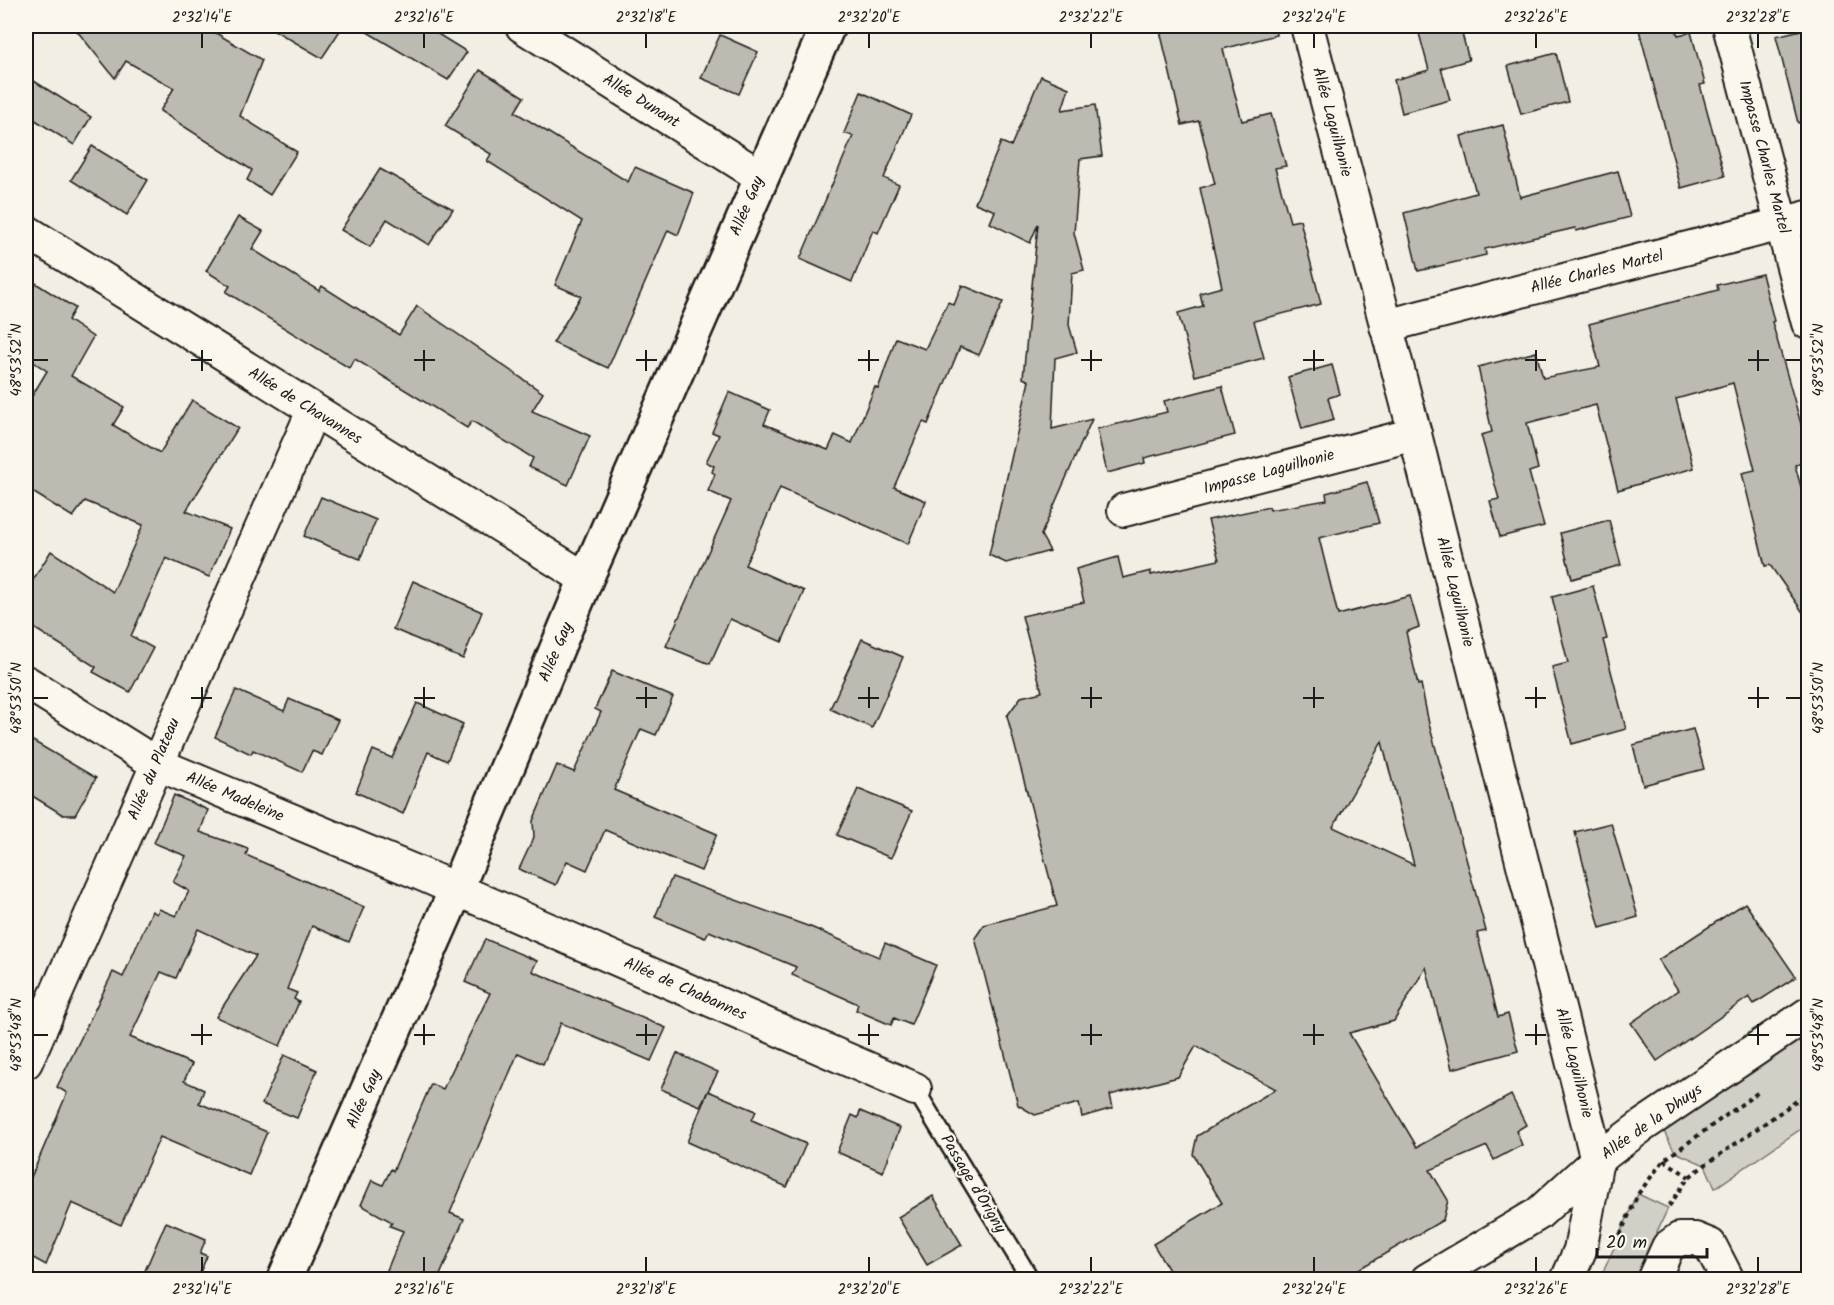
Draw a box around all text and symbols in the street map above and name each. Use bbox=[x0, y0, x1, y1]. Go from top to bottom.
text: 2°32'14"E bbox=[172, 6, 233, 30]
text: 2°32'16"E bbox=[394, 6, 455, 30]
text: 2°32'18"E bbox=[616, 6, 678, 30]
text: 2°32'20"E bbox=[837, 6, 902, 30]
text: 2°32'22"E bbox=[1059, 6, 1124, 30]
text: 2°32'24"E bbox=[1282, 6, 1347, 30]
text: 2°32'26"E bbox=[1504, 6, 1569, 30]
text: 2°32'28"E bbox=[1726, 6, 1792, 30]
street label: Allée Laguilhonie bbox=[1305, 64, 1359, 180]
street label: Allée Dunant bbox=[597, 67, 685, 135]
street label: Impasse Charles Martel bbox=[1731, 77, 1797, 237]
street label: Allée Gay bbox=[723, 172, 771, 240]
street label: Allée Charles Martel bbox=[1528, 243, 1666, 301]
text: 48°53'52"N bbox=[5, 323, 29, 397]
text: 48°53'52"N bbox=[1807, 323, 1831, 397]
street label: Allée de Chavannes bbox=[243, 361, 367, 451]
street label: Impasse Laguilhonie bbox=[1201, 442, 1337, 502]
street label: Allée Laguilhonie bbox=[1429, 534, 1481, 650]
street label: Allée Gay bbox=[532, 618, 580, 686]
text: 48°53'50"N bbox=[5, 662, 29, 734]
text: 48°53'50"N bbox=[1807, 662, 1831, 734]
street label: Allée du Plateau bbox=[121, 714, 187, 824]
street label: Allée Madeleine bbox=[182, 765, 288, 829]
street label: Allée de Chabannes bbox=[619, 951, 751, 1027]
text: 48°53'48"N bbox=[5, 998, 29, 1072]
text: 48°53'48"N bbox=[1807, 998, 1831, 1072]
street label: Allée Laguilhonie bbox=[1548, 1005, 1600, 1121]
street label: Allée Gay bbox=[340, 1065, 388, 1133]
street label: Allée de la Dhuys bbox=[1596, 1078, 1708, 1166]
street label: Passage d'Origny bbox=[934, 1130, 1013, 1239]
scale bar bbox=[1597, 1221, 1706, 1259]
text: 20 m bbox=[1606, 1229, 1647, 1258]
text: 2°32'14"E bbox=[172, 1278, 233, 1302]
text: 2°32'16"E bbox=[394, 1278, 455, 1302]
text: 2°32'18"E bbox=[616, 1278, 678, 1302]
text: 2°32'20"E bbox=[837, 1278, 902, 1302]
text: 2°32'22"E bbox=[1059, 1278, 1124, 1302]
text: 2°32'24"E bbox=[1282, 1278, 1347, 1302]
text: 2°32'26"E bbox=[1504, 1278, 1569, 1302]
text: 2°32'28"E bbox=[1726, 1278, 1792, 1302]

